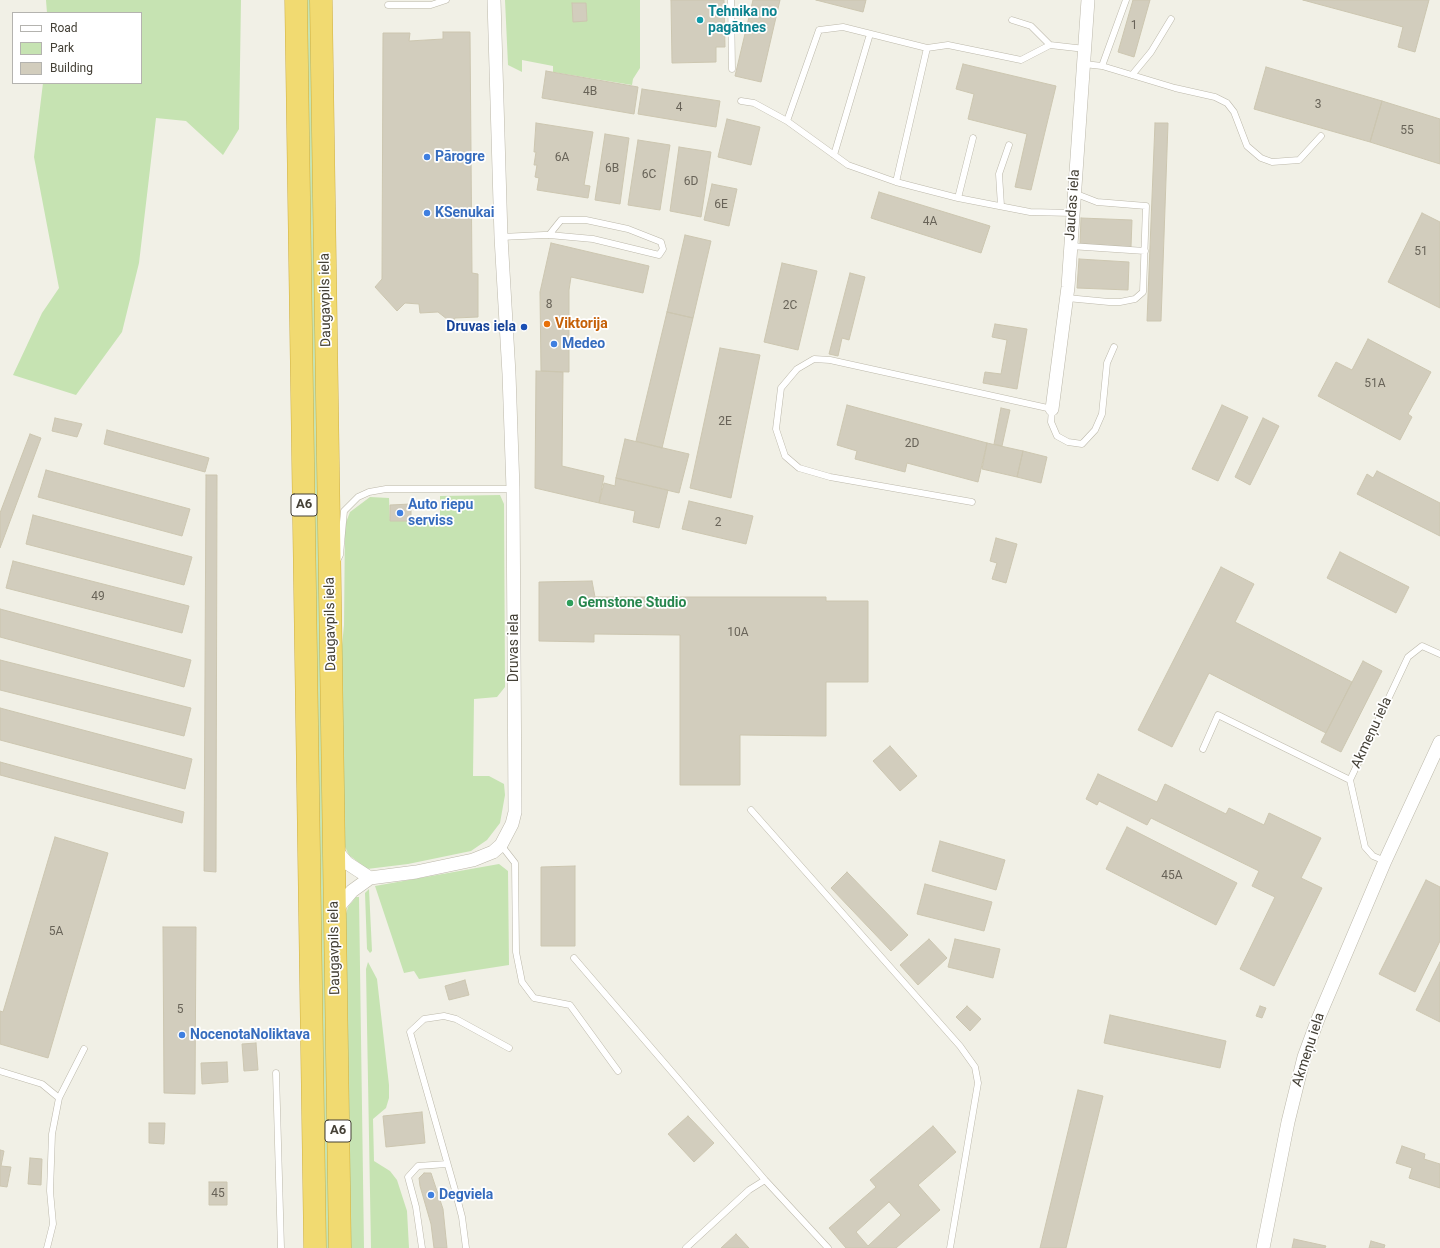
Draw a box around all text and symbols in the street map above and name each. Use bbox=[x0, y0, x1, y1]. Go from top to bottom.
place label: Tehnika no pagātnes bbox=[708, 4, 777, 36]
legend bbox=[12, 12, 142, 84]
marker: Tehnika no pagātnes bbox=[695, 15, 705, 25]
house number: 1 bbox=[1131, 19, 1137, 33]
text: Road bbox=[50, 21, 78, 35]
text: Park bbox=[50, 41, 74, 55]
text: Building bbox=[50, 61, 93, 75]
house number: 4B bbox=[583, 85, 597, 99]
house number: 3 bbox=[1315, 98, 1321, 112]
house number: 4 bbox=[676, 101, 682, 115]
house number: 55 bbox=[1400, 124, 1414, 138]
place label: Pārogre bbox=[435, 149, 485, 165]
house number: 6A bbox=[555, 151, 569, 165]
marker: Pārogre bbox=[422, 152, 432, 162]
house number: 6B bbox=[605, 162, 619, 176]
house number: 6C bbox=[642, 168, 656, 182]
street label: Jaudas iela bbox=[1062, 169, 1084, 241]
house number: 6D bbox=[684, 175, 698, 189]
house number: 6E bbox=[714, 198, 728, 212]
place label: KSenukai bbox=[435, 205, 494, 221]
marker: KSenukai bbox=[422, 208, 432, 218]
house number: 4A bbox=[923, 215, 937, 229]
house number: 51 bbox=[1414, 245, 1428, 259]
street label: Daugavpils iela bbox=[317, 253, 335, 347]
house number: 8 bbox=[546, 298, 552, 312]
house number: 2C bbox=[783, 299, 797, 313]
place label: Viktorija bbox=[555, 316, 608, 332]
place label: Druvas iela bbox=[446, 319, 516, 335]
marker: Viktorija bbox=[542, 319, 552, 329]
marker: Druvas iela bbox=[519, 322, 529, 332]
place label: Medeo bbox=[562, 336, 605, 352]
marker: Medeo bbox=[549, 339, 559, 349]
house number: 51A bbox=[1364, 377, 1386, 391]
house number: 2E bbox=[718, 415, 732, 429]
house number: 2D bbox=[905, 437, 919, 451]
road number: A6 bbox=[291, 494, 317, 516]
place label: Auto riepu serviss bbox=[408, 497, 473, 530]
marker: Auto riepu serviss bbox=[395, 508, 405, 518]
house number: 2 bbox=[715, 516, 721, 530]
street label: Daugavpils iela bbox=[322, 577, 340, 671]
house number: 49 bbox=[91, 590, 105, 604]
place label: Gemstone Studio bbox=[578, 595, 686, 611]
marker: Gemstone Studio bbox=[565, 598, 575, 608]
street label: Druvas iela bbox=[506, 614, 522, 682]
house number: 10A bbox=[727, 626, 749, 640]
street label: Akmeņu iela bbox=[1348, 695, 1396, 771]
house number: 45A bbox=[1161, 869, 1183, 883]
street label: Daugavpils iela bbox=[326, 901, 344, 995]
house number: 5A bbox=[49, 925, 63, 939]
house number: 5 bbox=[177, 1003, 183, 1017]
street label: Akmeņu iela bbox=[1289, 1011, 1329, 1089]
place label: NocenotaNoliktava bbox=[190, 1027, 310, 1043]
marker: NocenotaNoliktava bbox=[177, 1030, 187, 1040]
road number: A6 bbox=[325, 1120, 351, 1142]
house number: 45 bbox=[211, 1187, 225, 1201]
place label: Degviela bbox=[439, 1187, 493, 1203]
marker: Degviela bbox=[426, 1190, 436, 1200]

